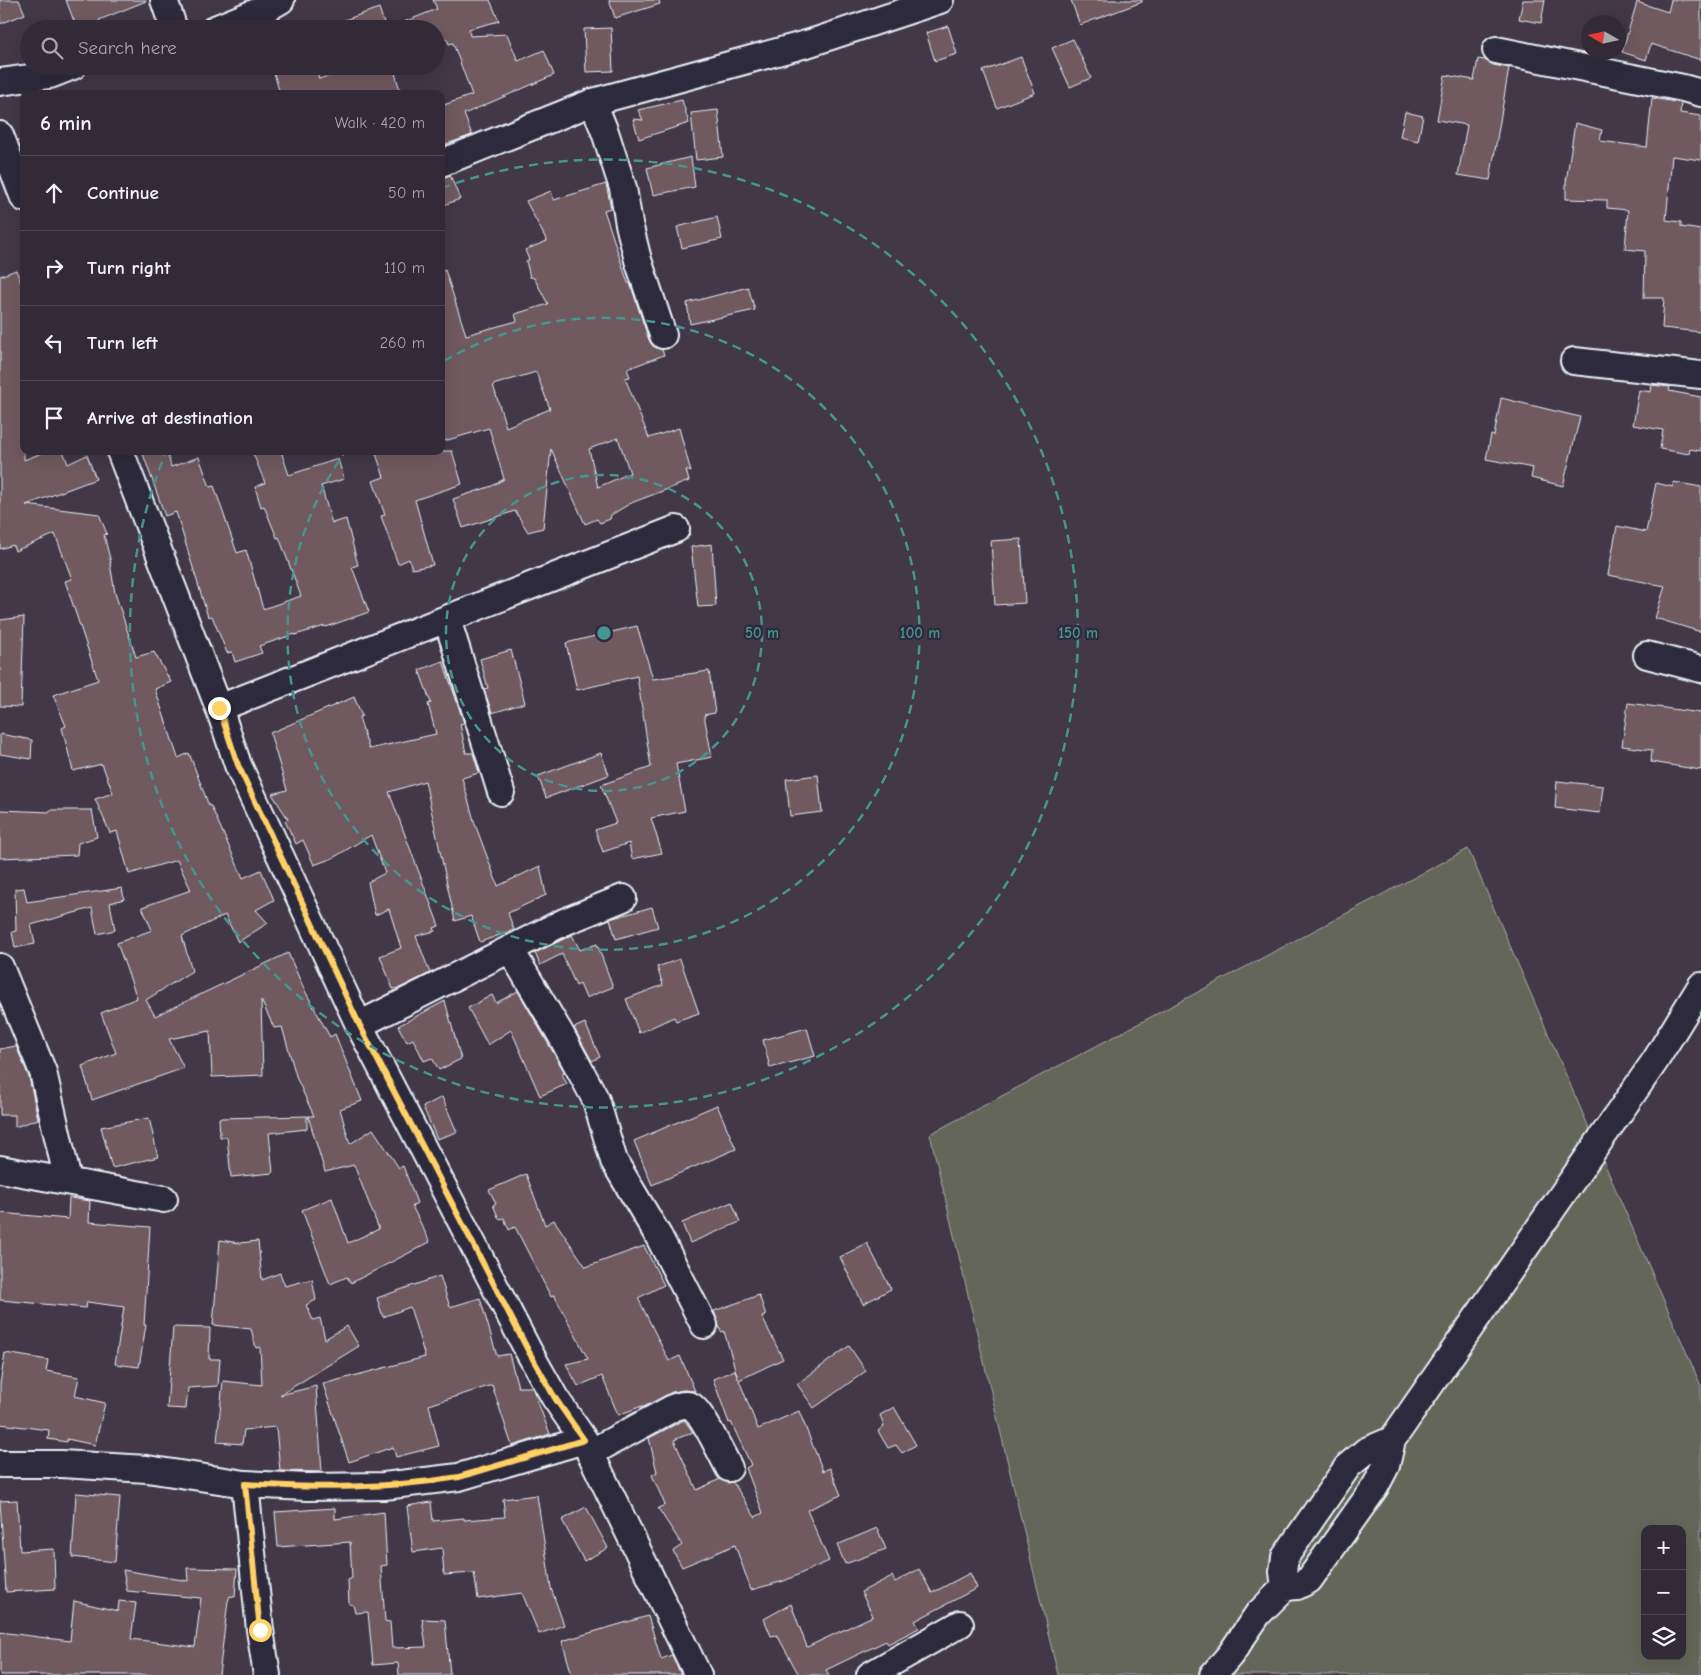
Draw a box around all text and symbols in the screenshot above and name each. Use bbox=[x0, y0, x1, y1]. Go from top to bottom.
north arrow bbox=[1581, 15, 1626, 60]
search box bbox=[20, 20, 445, 75]
icon: search bbox=[38, 34, 66, 62]
text: Search here bbox=[78, 37, 177, 59]
text: 6 min bbox=[40, 111, 92, 135]
text: Walk · 420 m bbox=[335, 114, 425, 132]
icon: ahead bbox=[40, 179, 68, 207]
text: Continue bbox=[87, 182, 159, 204]
text: 50 m bbox=[388, 184, 425, 202]
icon: right bbox=[40, 254, 68, 282]
text: Turn right bbox=[87, 257, 171, 279]
text: 110 m bbox=[384, 259, 425, 277]
icon: left bbox=[40, 329, 68, 357]
text: Turn left bbox=[87, 332, 158, 354]
text: 260 m bbox=[380, 334, 425, 352]
icon: arrive bbox=[40, 404, 68, 432]
text: Arrive at destination bbox=[87, 407, 253, 429]
centre of rings bbox=[595, 624, 613, 642]
text: 50 m bbox=[745, 624, 779, 642]
text: 100 m bbox=[900, 624, 940, 642]
text: 150 m bbox=[1058, 624, 1098, 642]
route end bbox=[208, 697, 231, 720]
map controls bbox=[1641, 1525, 1686, 1660]
button: + bbox=[1641, 1525, 1686, 1570]
button: − bbox=[1641, 1570, 1686, 1615]
button: layers bbox=[1641, 1615, 1686, 1660]
route start bbox=[249, 1619, 272, 1642]

